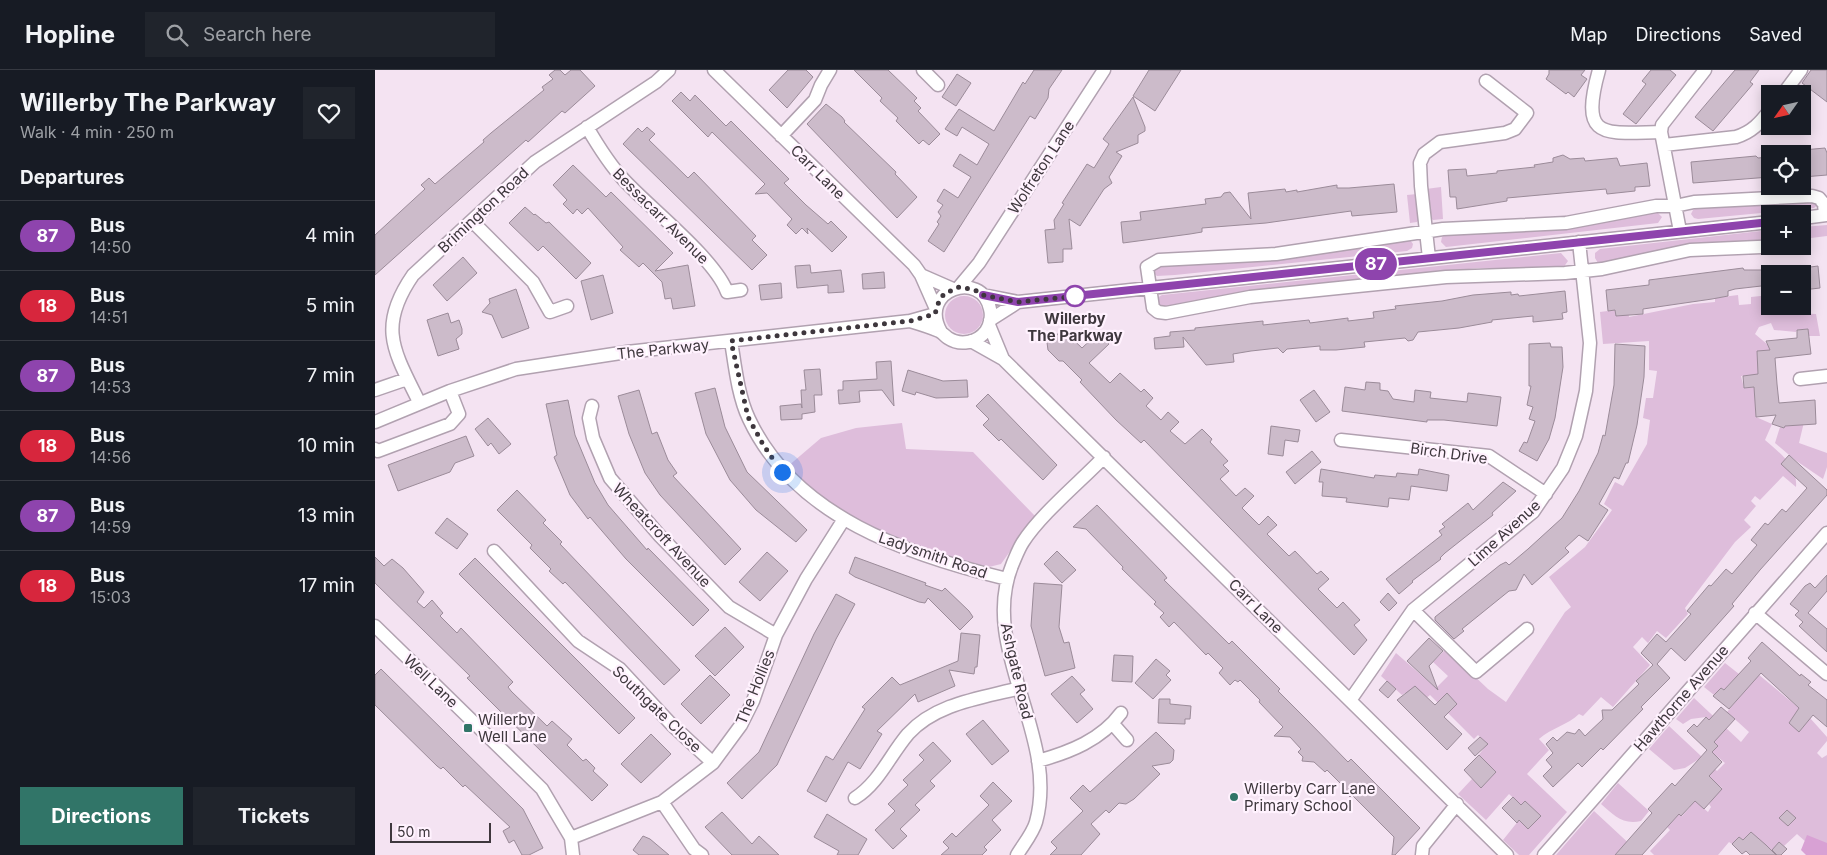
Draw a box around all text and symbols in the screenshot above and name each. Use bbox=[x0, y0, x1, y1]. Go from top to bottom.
search box bbox=[145, 12, 495, 57]
text: Hopline bbox=[25, 20, 115, 49]
icon: search bbox=[163, 21, 191, 49]
text: Search here bbox=[203, 23, 312, 46]
text: Map bbox=[1570, 24, 1608, 45]
text: Directions bbox=[1636, 24, 1721, 45]
text: Saved bbox=[1749, 24, 1802, 45]
north arrow bbox=[1761, 85, 1811, 135]
map controls bbox=[1761, 85, 1811, 315]
button: heart bbox=[303, 87, 355, 139]
text: Willerby The Parkway bbox=[20, 88, 276, 117]
street label: Wolfreton Lane bbox=[1004, 117, 1078, 217]
text: Walk · 4 min · 250 m bbox=[20, 122, 174, 142]
street label: Carr Lane bbox=[787, 141, 849, 203]
button: locate bbox=[1761, 145, 1811, 195]
street label: Brimington Road bbox=[434, 163, 532, 257]
street label: Bessacarr Avenue bbox=[609, 164, 713, 268]
text: Departures bbox=[20, 166, 124, 189]
button: + bbox=[1761, 205, 1811, 255]
text: Bus bbox=[90, 214, 125, 237]
text: 4 min bbox=[305, 224, 355, 247]
text: 87 bbox=[36, 225, 59, 246]
text: 14:50 bbox=[90, 237, 131, 257]
line badge: 87 bbox=[1353, 248, 1399, 280]
text: 87 bbox=[1365, 253, 1387, 274]
button: − bbox=[1761, 265, 1811, 315]
text: Bus bbox=[90, 284, 125, 307]
marker: Willerby The Parkway bbox=[1064, 285, 1086, 307]
text: 5 min bbox=[306, 294, 355, 317]
text: 18 bbox=[38, 295, 57, 316]
text: 14:51 bbox=[90, 307, 128, 327]
place label: Willerby The Parkway bbox=[1027, 309, 1123, 345]
street label: The Parkway bbox=[616, 335, 711, 363]
text: Bus bbox=[90, 354, 125, 377]
text: 7 min bbox=[306, 364, 355, 387]
text: 87 bbox=[36, 365, 59, 386]
text: 14:53 bbox=[90, 377, 131, 397]
text: Bus bbox=[90, 424, 125, 447]
text: 10 min bbox=[297, 434, 355, 457]
text: 18 bbox=[38, 435, 57, 456]
street label: Birch Drive bbox=[1409, 438, 1489, 468]
text: 14:56 bbox=[90, 447, 131, 467]
your location bbox=[770, 460, 795, 485]
street label: Wheatcroft Avenue bbox=[609, 479, 715, 591]
text: Bus bbox=[90, 494, 125, 517]
street label: Lime Avenue bbox=[1464, 496, 1544, 570]
text: 13 min bbox=[298, 504, 355, 527]
text: 87 bbox=[36, 505, 59, 526]
text: 14:59 bbox=[90, 517, 131, 537]
street label: Ladysmith Road bbox=[876, 528, 990, 582]
text: Bus bbox=[90, 564, 125, 587]
text: 17 min bbox=[299, 574, 355, 597]
text: 18 bbox=[38, 575, 57, 596]
street label: Carr Lane bbox=[1225, 575, 1287, 637]
text: 15:03 bbox=[90, 587, 131, 607]
street label: Ashgate Road bbox=[997, 621, 1037, 721]
street label: Hawthorne Avenue bbox=[1630, 641, 1732, 755]
street label: The Hollies bbox=[731, 647, 779, 727]
street label: Well Lane bbox=[400, 650, 462, 712]
street label: Southgate Close bbox=[608, 662, 706, 756]
place label: Willerby Well Lane bbox=[478, 710, 547, 746]
marker: Willerby Well Lane bbox=[462, 722, 474, 734]
place label: Willerby Carr Lane Primary School bbox=[1244, 779, 1375, 815]
button: Directions bbox=[20, 787, 183, 845]
button: Tickets bbox=[193, 787, 355, 845]
marker: Willerby Carr Lane Primary School bbox=[1228, 791, 1240, 803]
scale bar bbox=[390, 820, 491, 843]
text: 50 m bbox=[397, 823, 431, 840]

